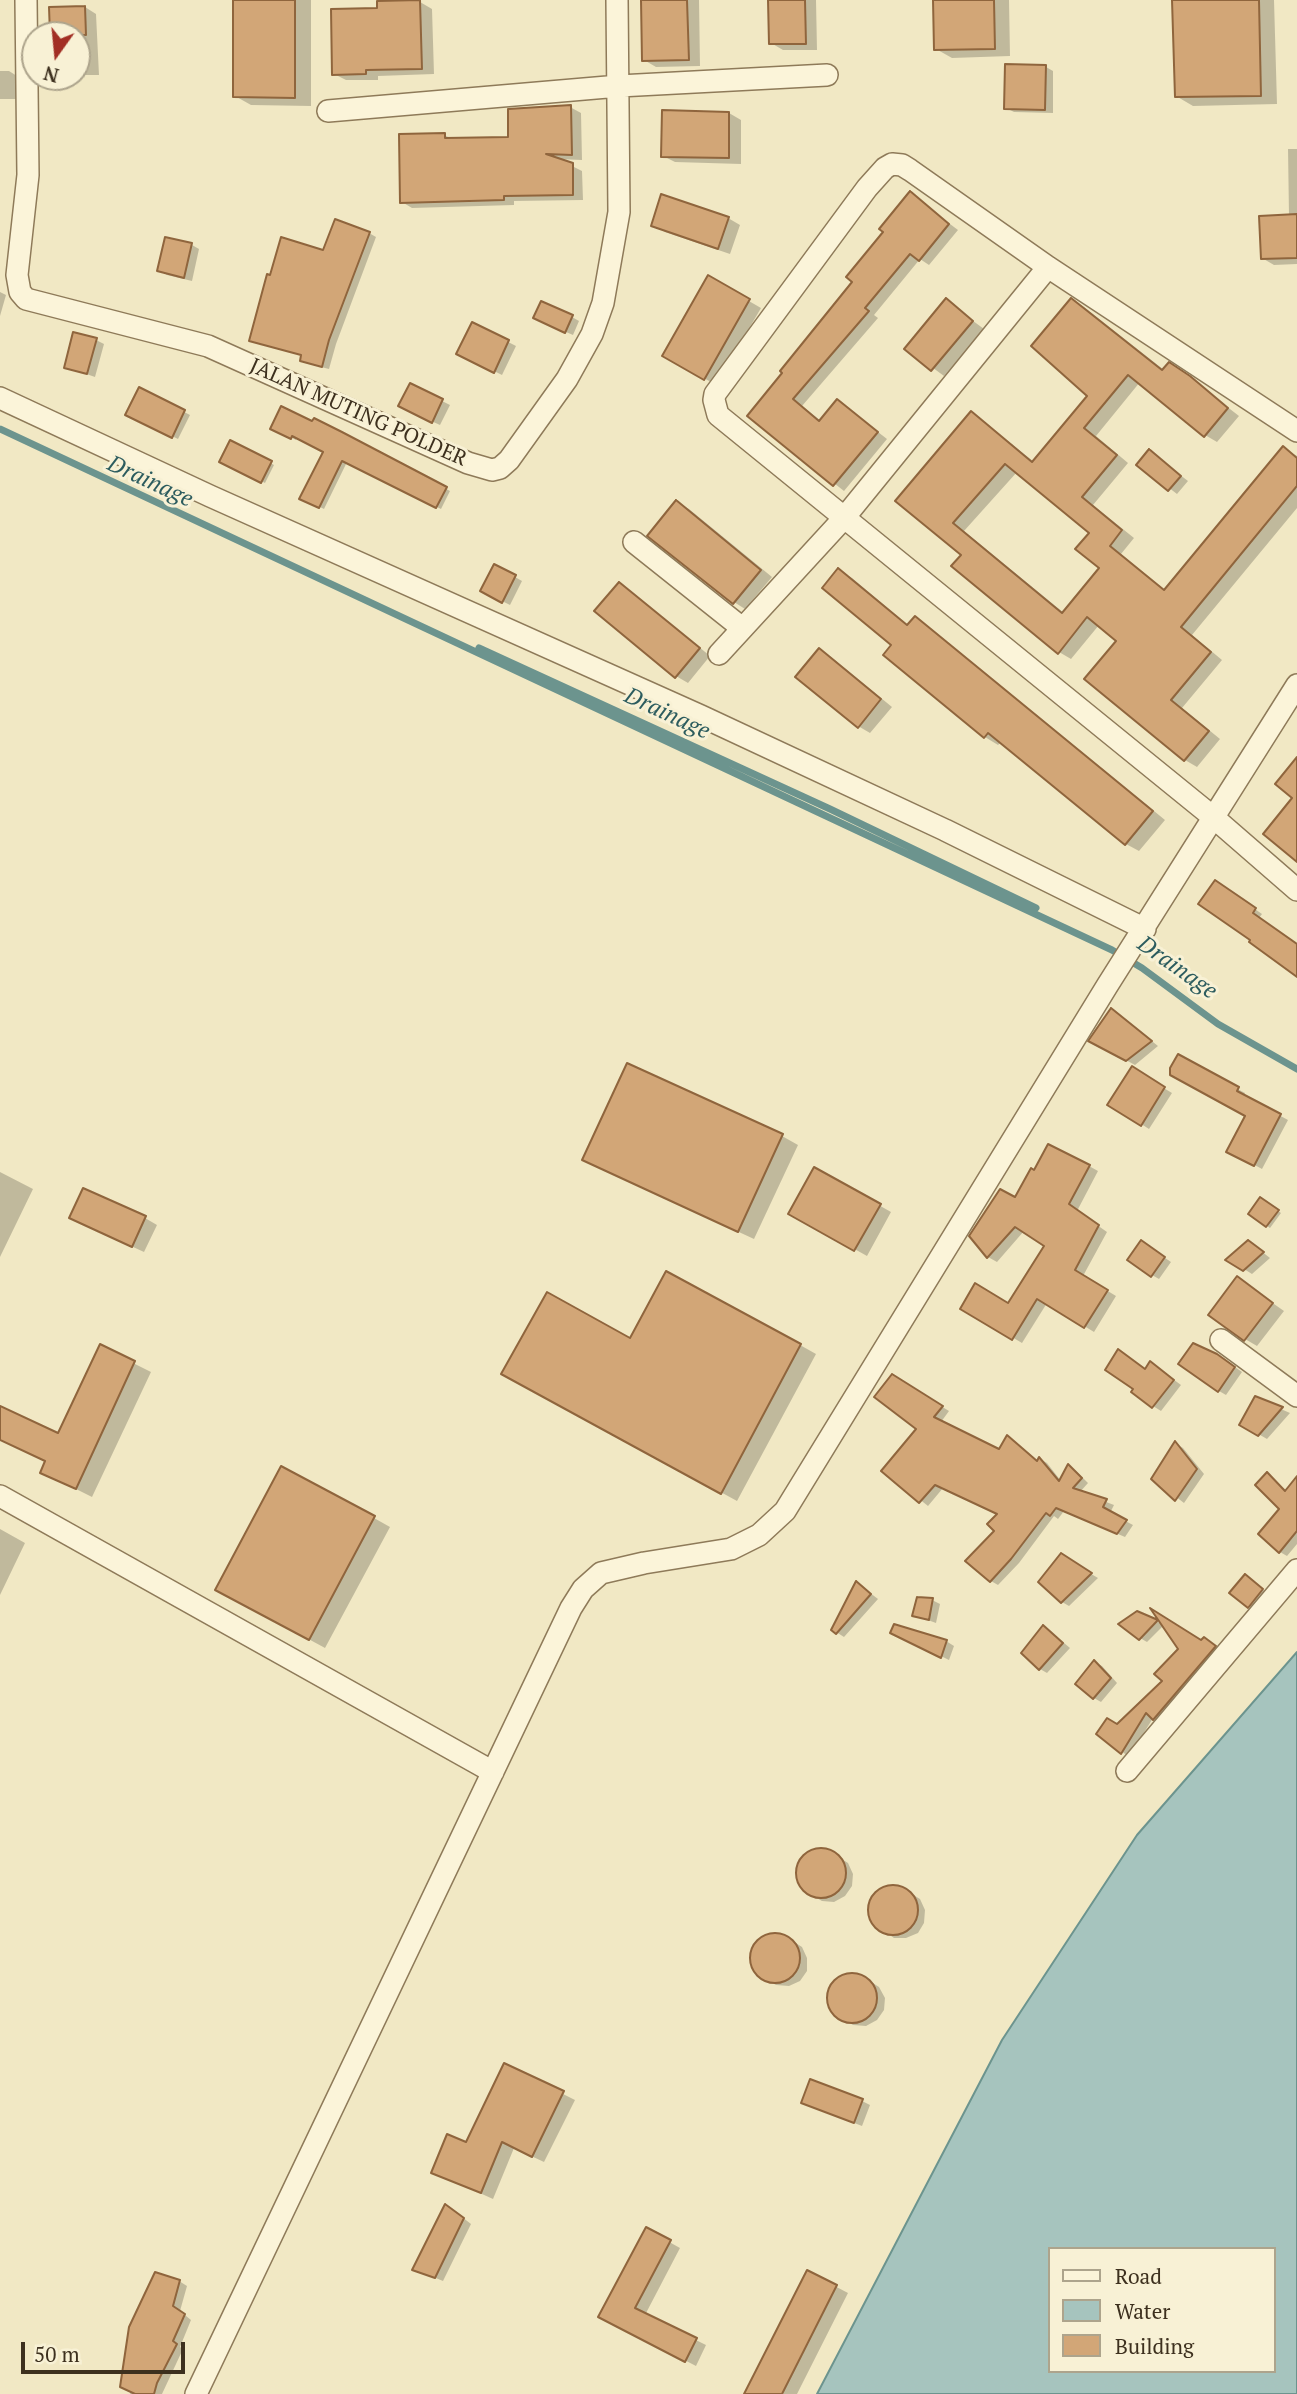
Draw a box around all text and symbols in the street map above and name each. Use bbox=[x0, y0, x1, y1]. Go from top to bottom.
north arrow bbox=[21, 21, 91, 91]
text: N bbox=[41, 61, 61, 89]
street label: JALAN MUTING POLDER bbox=[245, 354, 471, 472]
water label: Drainage bbox=[103, 450, 197, 514]
water label: Drainage bbox=[620, 682, 714, 746]
water label: Drainage bbox=[1132, 931, 1222, 1005]
legend bbox=[1048, 2247, 1276, 2373]
text: Road bbox=[1115, 2262, 1162, 2290]
text: Water bbox=[1115, 2297, 1170, 2325]
scale bar bbox=[24, 2328, 189, 2372]
text: Building bbox=[1115, 2332, 1194, 2360]
text: 50 m bbox=[34, 2340, 80, 2368]

